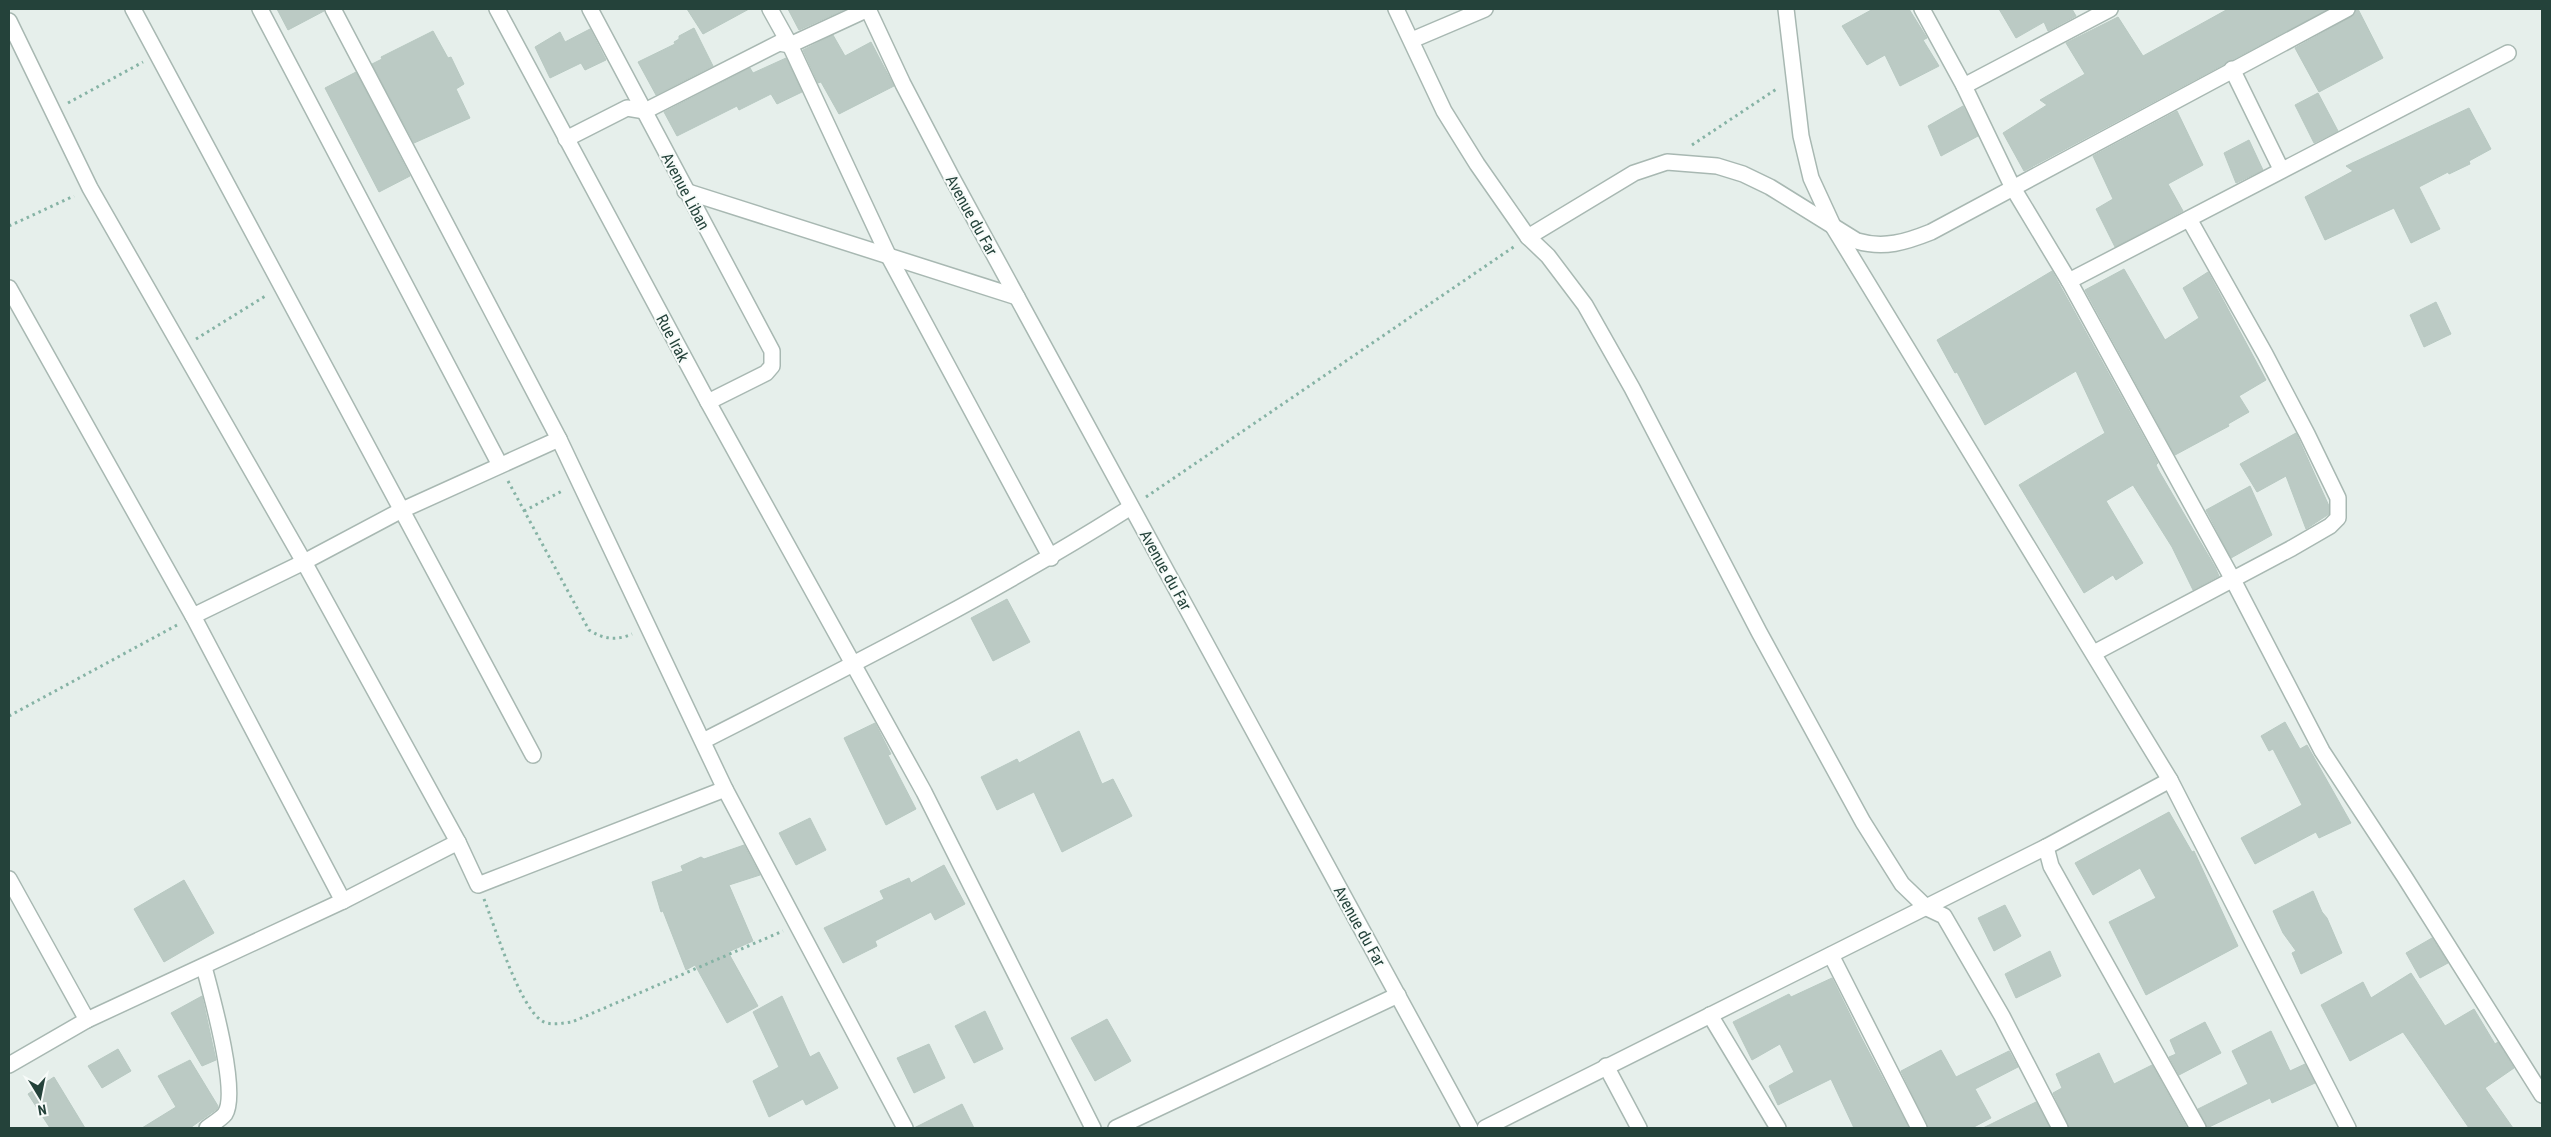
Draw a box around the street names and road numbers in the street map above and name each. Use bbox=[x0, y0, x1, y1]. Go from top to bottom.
street label: Avenue Liban bbox=[657, 150, 714, 233]
street label: Avenue du Far bbox=[942, 172, 1002, 259]
street label: Rue Irak bbox=[652, 311, 693, 366]
street label: Avenue du Far bbox=[1136, 527, 1196, 614]
street label: Avenue du Far bbox=[1330, 883, 1390, 970]

